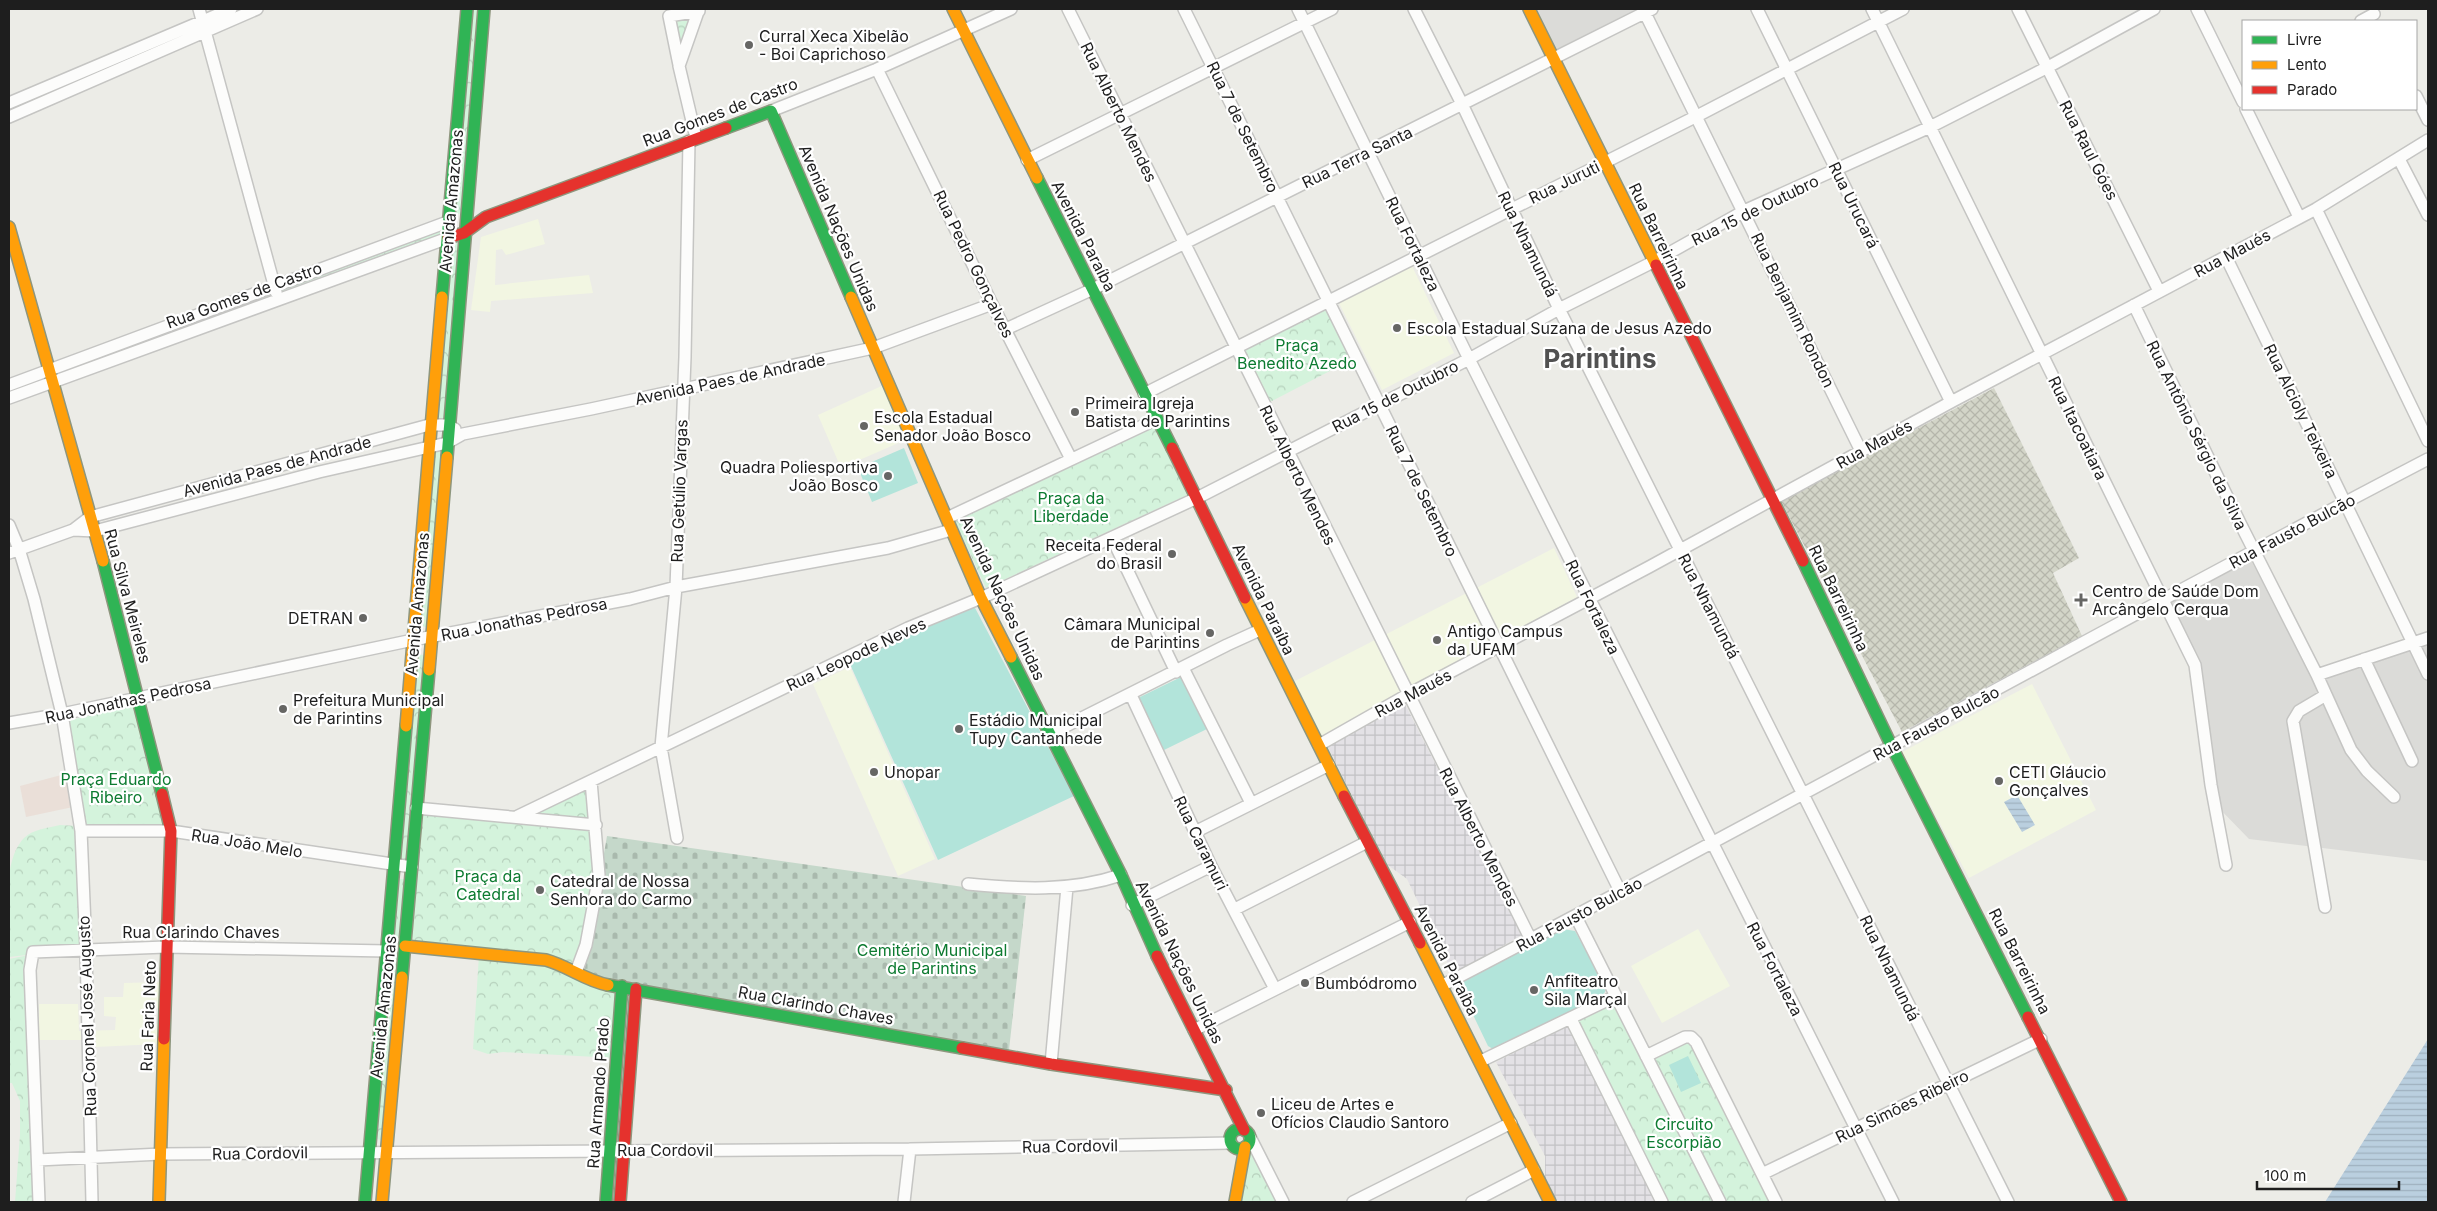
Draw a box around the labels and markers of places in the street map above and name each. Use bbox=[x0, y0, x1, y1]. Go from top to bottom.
place label: Curral Xeca Xibelão - Boi Caprichoso bbox=[759, 26, 909, 64]
marker: Curral Xeca Xibelão - Boi Caprichoso bbox=[743, 39, 755, 51]
place label: Escola Estadual Suzana de Jesus Azedo bbox=[1407, 318, 1712, 338]
marker: Escola Estadual Suzana de Jesus Azedo bbox=[1391, 322, 1403, 334]
place label: Primeira Igreja Batista de Parintins bbox=[1085, 393, 1230, 431]
marker: Primeira Igreja Batista de Parintins bbox=[1069, 406, 1081, 418]
place label: Escola Estadual Senador João Bosco bbox=[874, 407, 1031, 445]
marker: Escola Estadual Senador João Bosco bbox=[858, 420, 870, 432]
place label: Quadra Poliesportiva João Bosco bbox=[720, 457, 878, 495]
marker: Quadra Poliesportiva João Bosco bbox=[882, 470, 894, 482]
place label: Receita Federal do Brasil bbox=[1045, 535, 1162, 573]
marker: Receita Federal do Brasil bbox=[1166, 548, 1178, 560]
place label: Centro de Saúde Dom Arcângelo Cerqua bbox=[2092, 581, 2259, 619]
marker: Centro de Saúde Dom Arcângelo Cerqua bbox=[2074, 593, 2088, 607]
place label: DETRAN bbox=[288, 608, 353, 628]
marker: DETRAN bbox=[357, 612, 369, 624]
place label: Câmara Municipal de Parintins bbox=[1064, 614, 1200, 652]
place label: Antigo Campus da UFAM bbox=[1447, 621, 1563, 659]
marker: Câmara Municipal de Parintins bbox=[1204, 627, 1216, 639]
marker: Antigo Campus da UFAM bbox=[1431, 634, 1443, 646]
place label: Prefeitura Municipal de Parintins bbox=[293, 690, 444, 728]
marker: Prefeitura Municipal de Parintins bbox=[277, 703, 289, 715]
place label: Estádio Municipal Tupy Cantanhede bbox=[969, 710, 1102, 748]
marker: Estádio Municipal Tupy Cantanhede bbox=[953, 723, 965, 735]
place label: Unopar bbox=[884, 762, 940, 782]
place label: CETI Gláucio Gonçalves bbox=[2009, 762, 2106, 800]
marker: Unopar bbox=[868, 766, 880, 778]
marker: CETI Gláucio Gonçalves bbox=[1993, 775, 2005, 787]
place label: Catedral de Nossa Senhora do Carmo bbox=[550, 871, 692, 909]
marker: Catedral de Nossa Senhora do Carmo bbox=[534, 884, 546, 896]
place label: Anfiteatro Sila Marçal bbox=[1544, 971, 1627, 1009]
place label: Bumbódromo bbox=[1315, 973, 1417, 993]
marker: Bumbódromo bbox=[1299, 977, 1311, 989]
marker: Anfiteatro Sila Marçal bbox=[1528, 984, 1540, 996]
place label: Liceu de Artes e Ofícios Claudio Santoro bbox=[1271, 1094, 1449, 1132]
marker: Liceu de Artes e Ofícios Claudio Santoro bbox=[1255, 1107, 1267, 1119]

